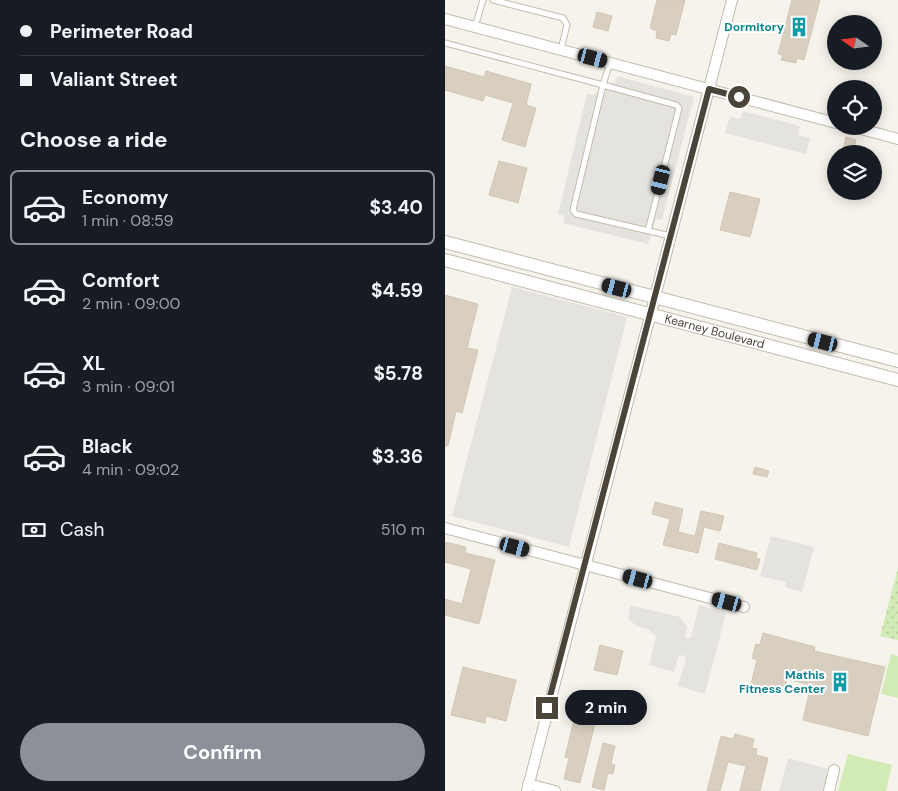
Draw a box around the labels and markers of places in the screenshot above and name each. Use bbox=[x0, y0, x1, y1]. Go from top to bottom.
building icon: Dormitory bbox=[788, 16, 810, 38]
place label: Dormitory bbox=[724, 19, 785, 35]
place label: Mathis Fitness Center bbox=[739, 667, 825, 697]
building icon: Mathis Fitness Center bbox=[829, 671, 851, 693]

